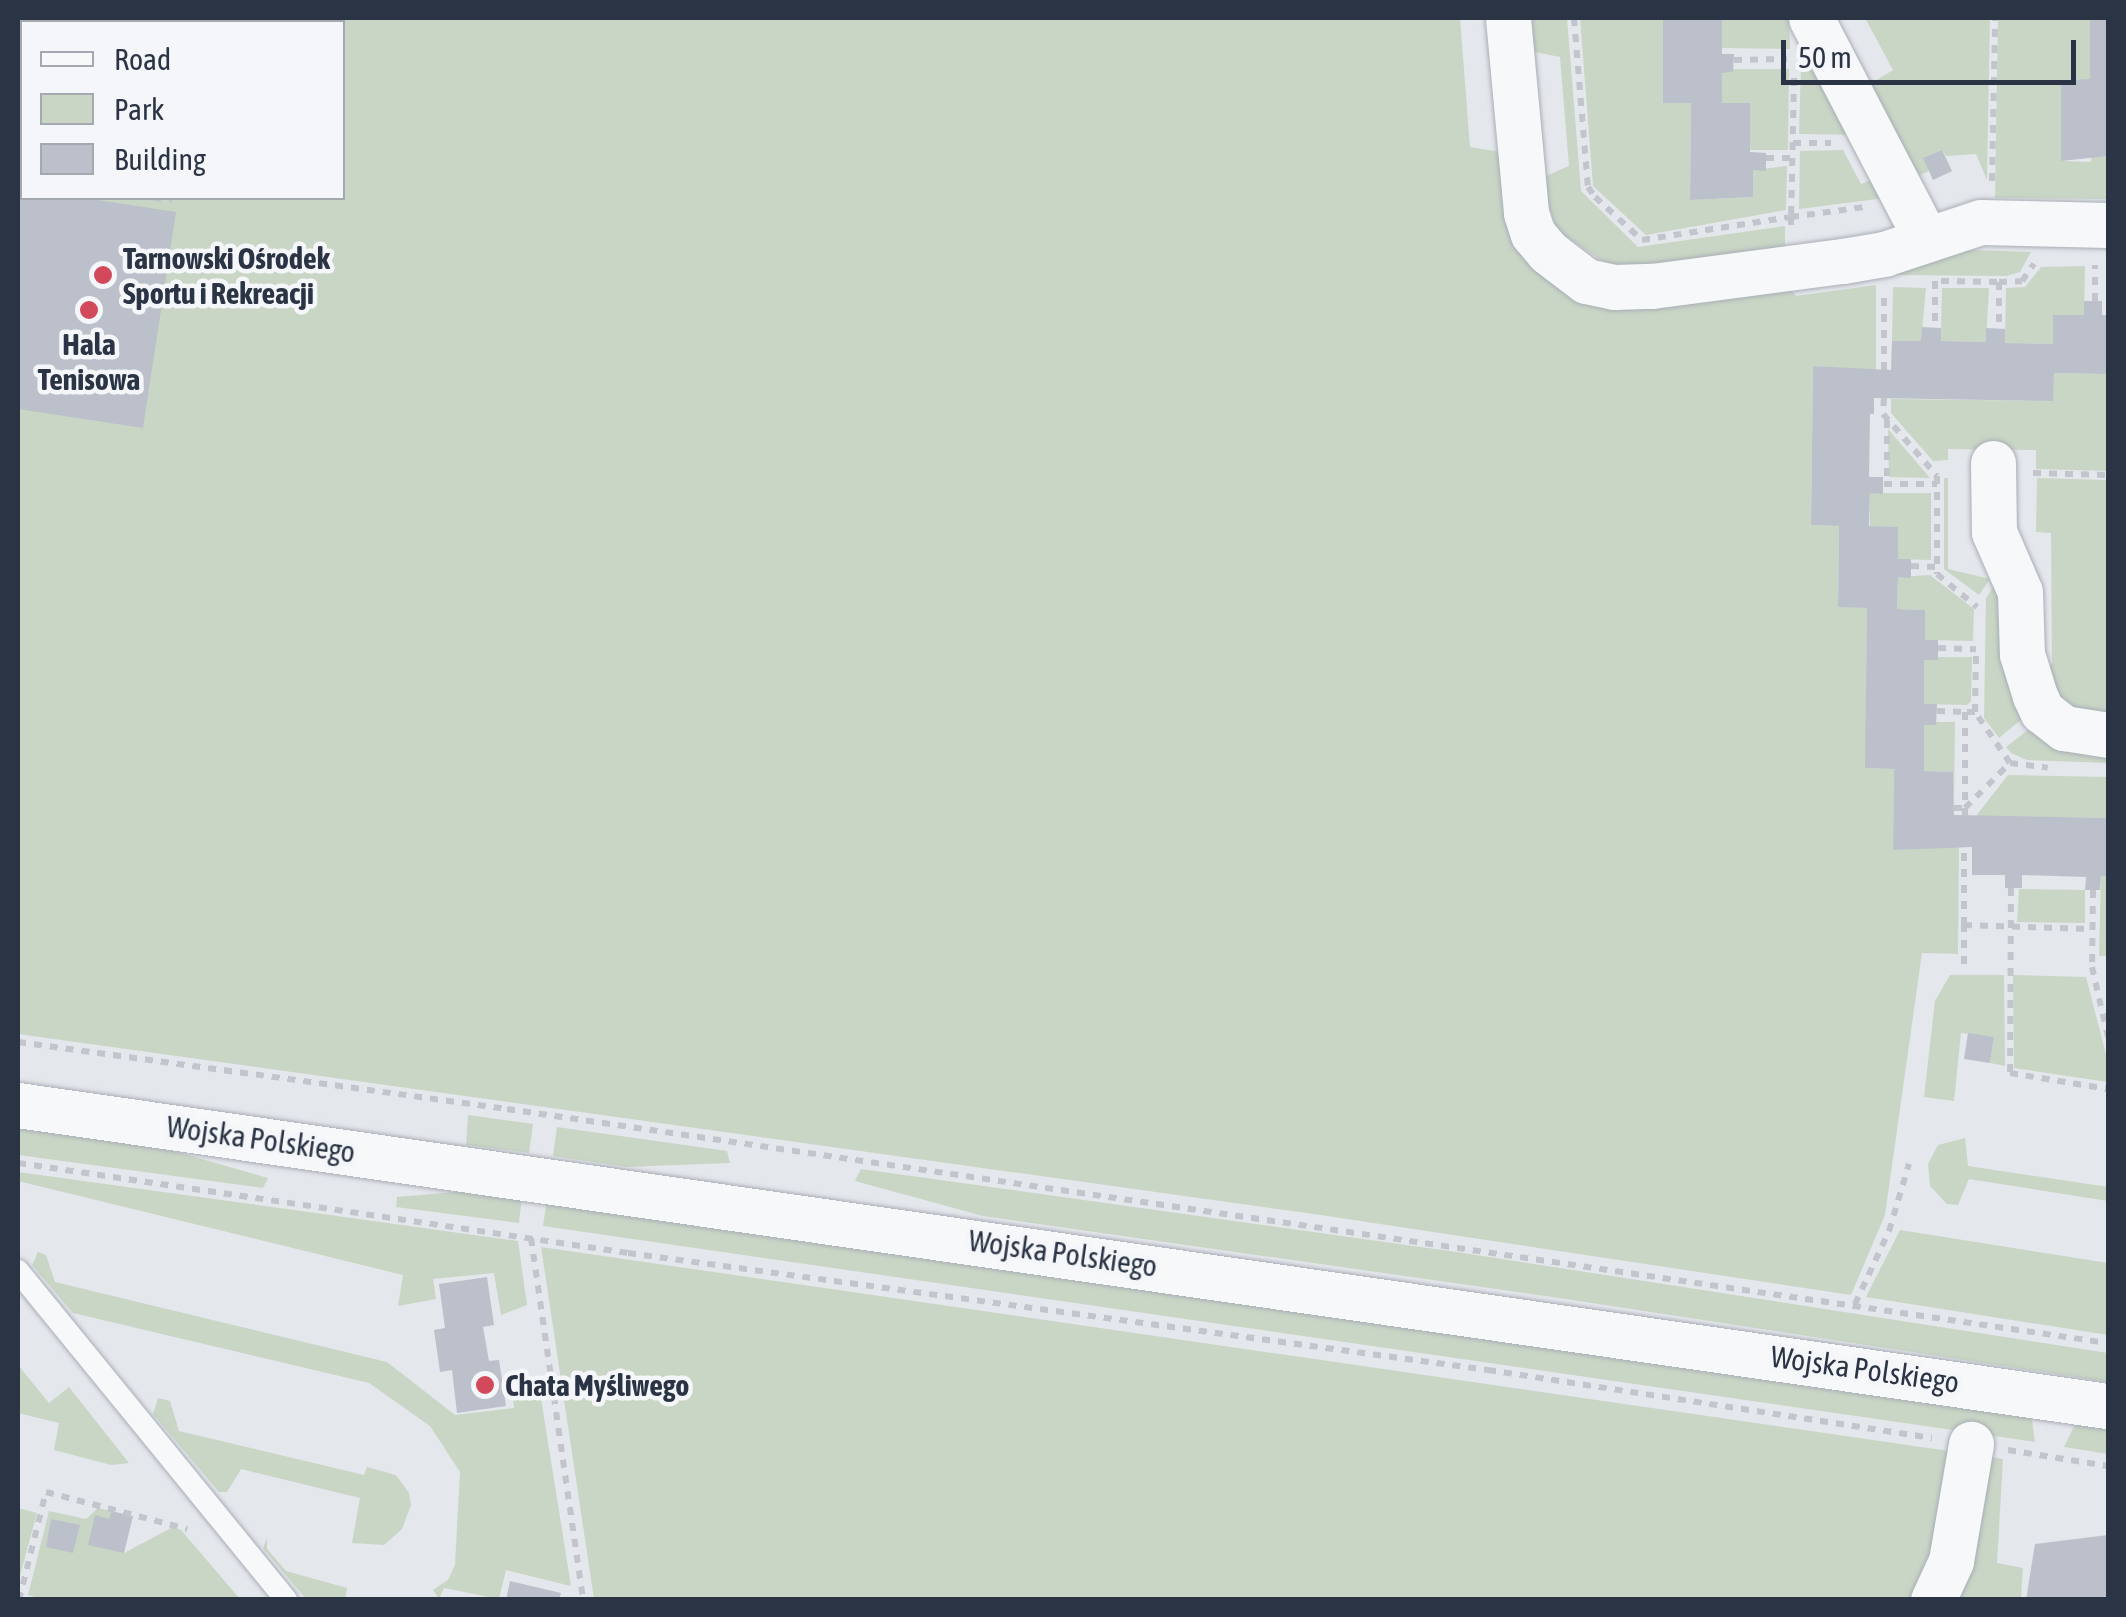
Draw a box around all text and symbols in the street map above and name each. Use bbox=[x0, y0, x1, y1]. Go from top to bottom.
legend bbox=[20, 20, 345, 200]
scale bar bbox=[1786, 20, 2081, 82]
text: 50 m bbox=[1798, 40, 1852, 74]
text: Road bbox=[114, 42, 171, 76]
text: Park bbox=[114, 92, 164, 126]
text: Building bbox=[114, 142, 206, 176]
place label: Tarnowski Ośrodek Sportu i Rekreacji bbox=[123, 240, 330, 310]
marker: Tarnowski Ośrodek Sportu i Rekreacji bbox=[92, 264, 114, 286]
marker: Hala Tenisowa bbox=[78, 299, 100, 321]
place label: Hala Tenisowa bbox=[38, 326, 140, 396]
street label: Wojska Polskiego bbox=[164, 1108, 358, 1170]
street label: Wojska Polskiego bbox=[966, 1222, 1160, 1284]
street label: Wojska Polskiego bbox=[1768, 1338, 1962, 1400]
place label: Chata Myśliwego bbox=[505, 1367, 689, 1403]
marker: Chata Myśliwego bbox=[474, 1374, 496, 1396]

